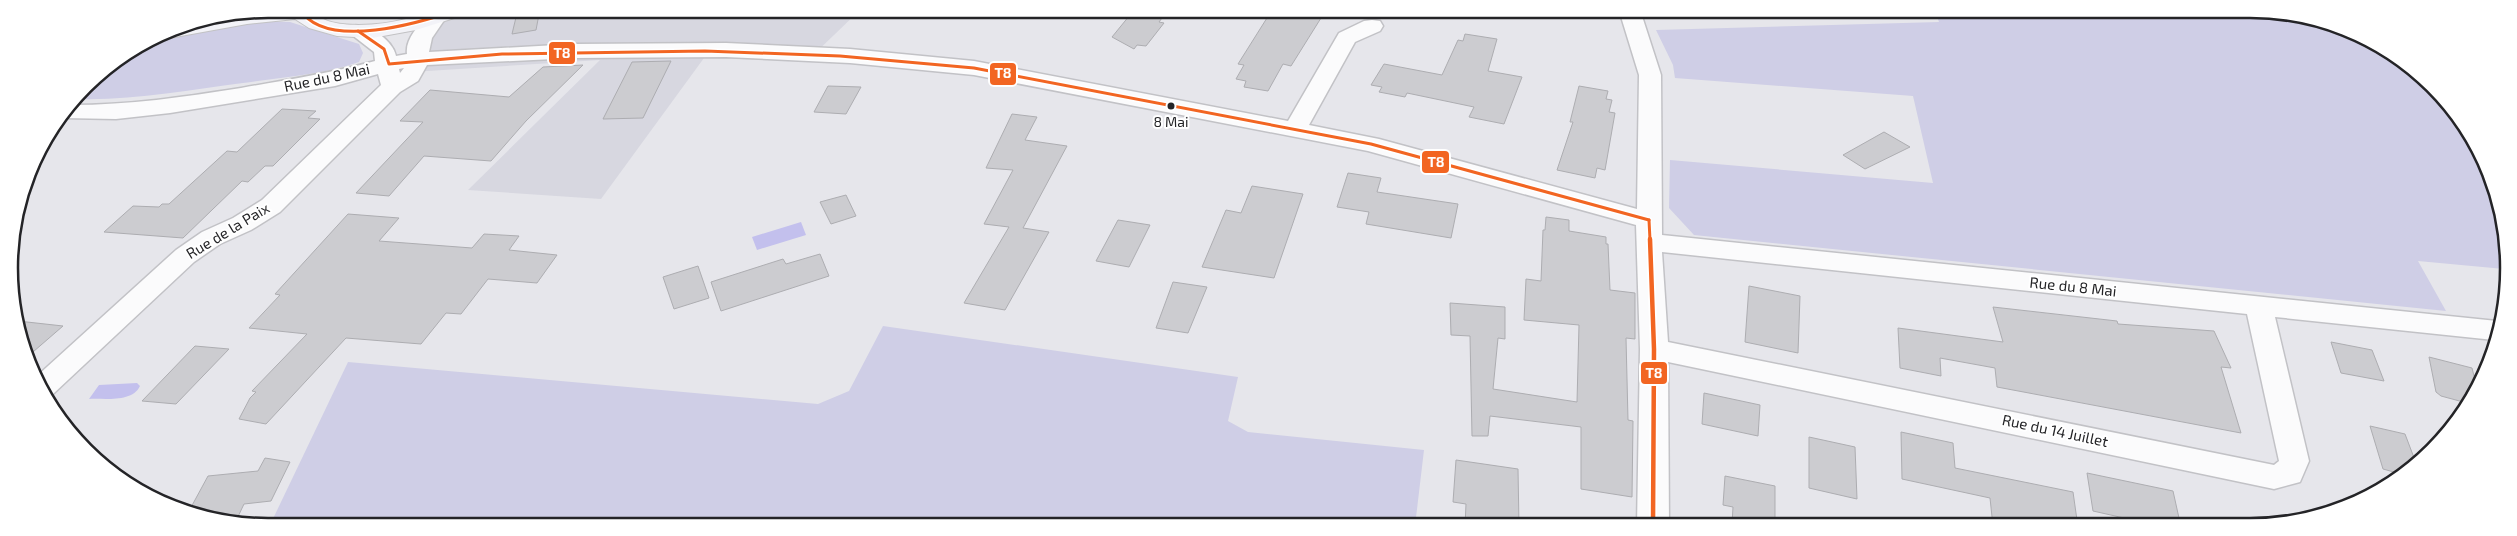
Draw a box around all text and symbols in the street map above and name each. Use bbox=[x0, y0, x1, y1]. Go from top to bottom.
line badge: T8 bbox=[548, 41, 576, 65]
text: T8 bbox=[553, 44, 571, 61]
street label: Rue du 8 Mai bbox=[282, 59, 371, 95]
line badge: T8 bbox=[989, 62, 1017, 86]
text: T8 bbox=[994, 64, 1012, 81]
marker: 8 Mai bbox=[1166, 101, 1176, 111]
place label: 8 Mai bbox=[1153, 113, 1189, 130]
line badge: T8 bbox=[1421, 150, 1450, 174]
text: T8 bbox=[1427, 153, 1445, 170]
street label: Rue de la Paix bbox=[183, 198, 272, 262]
street label: Rue du 8 Mai bbox=[2029, 272, 2117, 300]
line badge: T8 bbox=[1640, 361, 1668, 385]
text: T8 bbox=[1645, 364, 1663, 381]
street label: Rue du 14 Juillet bbox=[2001, 410, 2110, 450]

